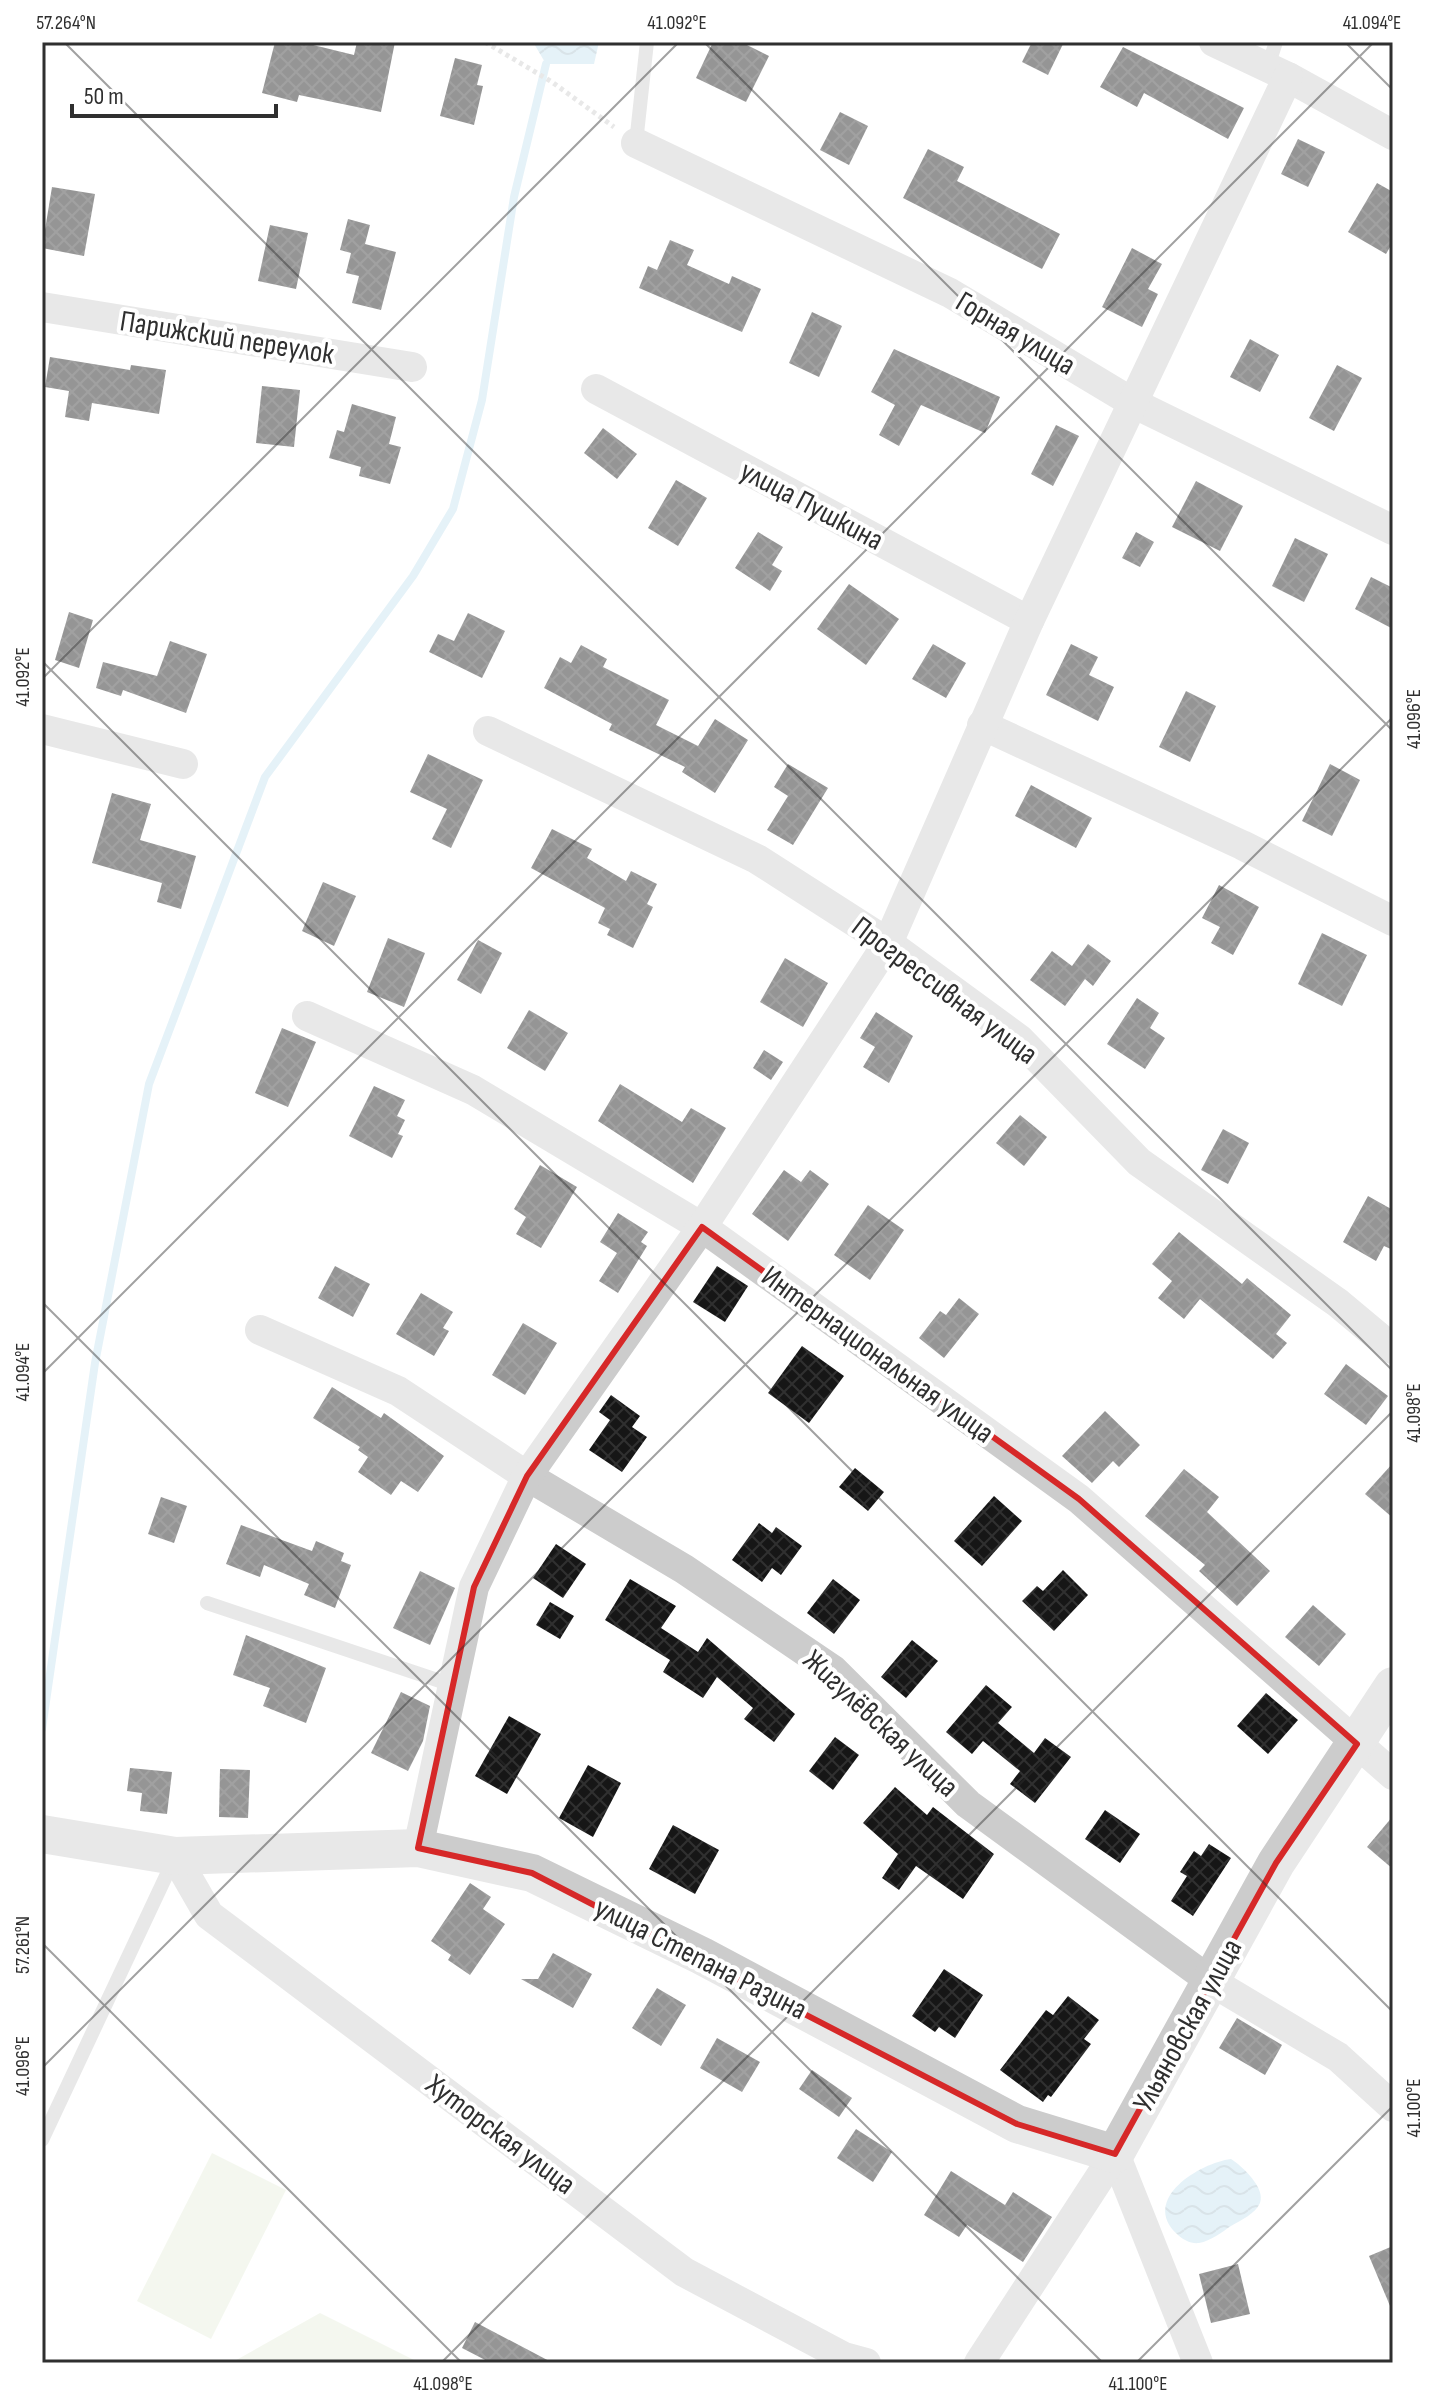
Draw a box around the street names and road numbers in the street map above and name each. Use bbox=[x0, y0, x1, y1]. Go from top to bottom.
street label: Горная улица bbox=[949, 284, 1082, 384]
street label: Парижский переулок bbox=[117, 303, 337, 373]
street label: улица Пушкина bbox=[734, 453, 889, 559]
street label: Прогрессивная улица bbox=[844, 909, 1045, 1072]
street label: Интернациональная улица bbox=[754, 1258, 1001, 1451]
street label: Жигулёвская улица bbox=[795, 1643, 966, 1805]
street label: улица Степана Разина bbox=[588, 1890, 813, 2028]
street label: Ульяновская улица bbox=[1126, 1933, 1250, 2118]
street label: Хуторская улица bbox=[418, 2066, 582, 2203]

